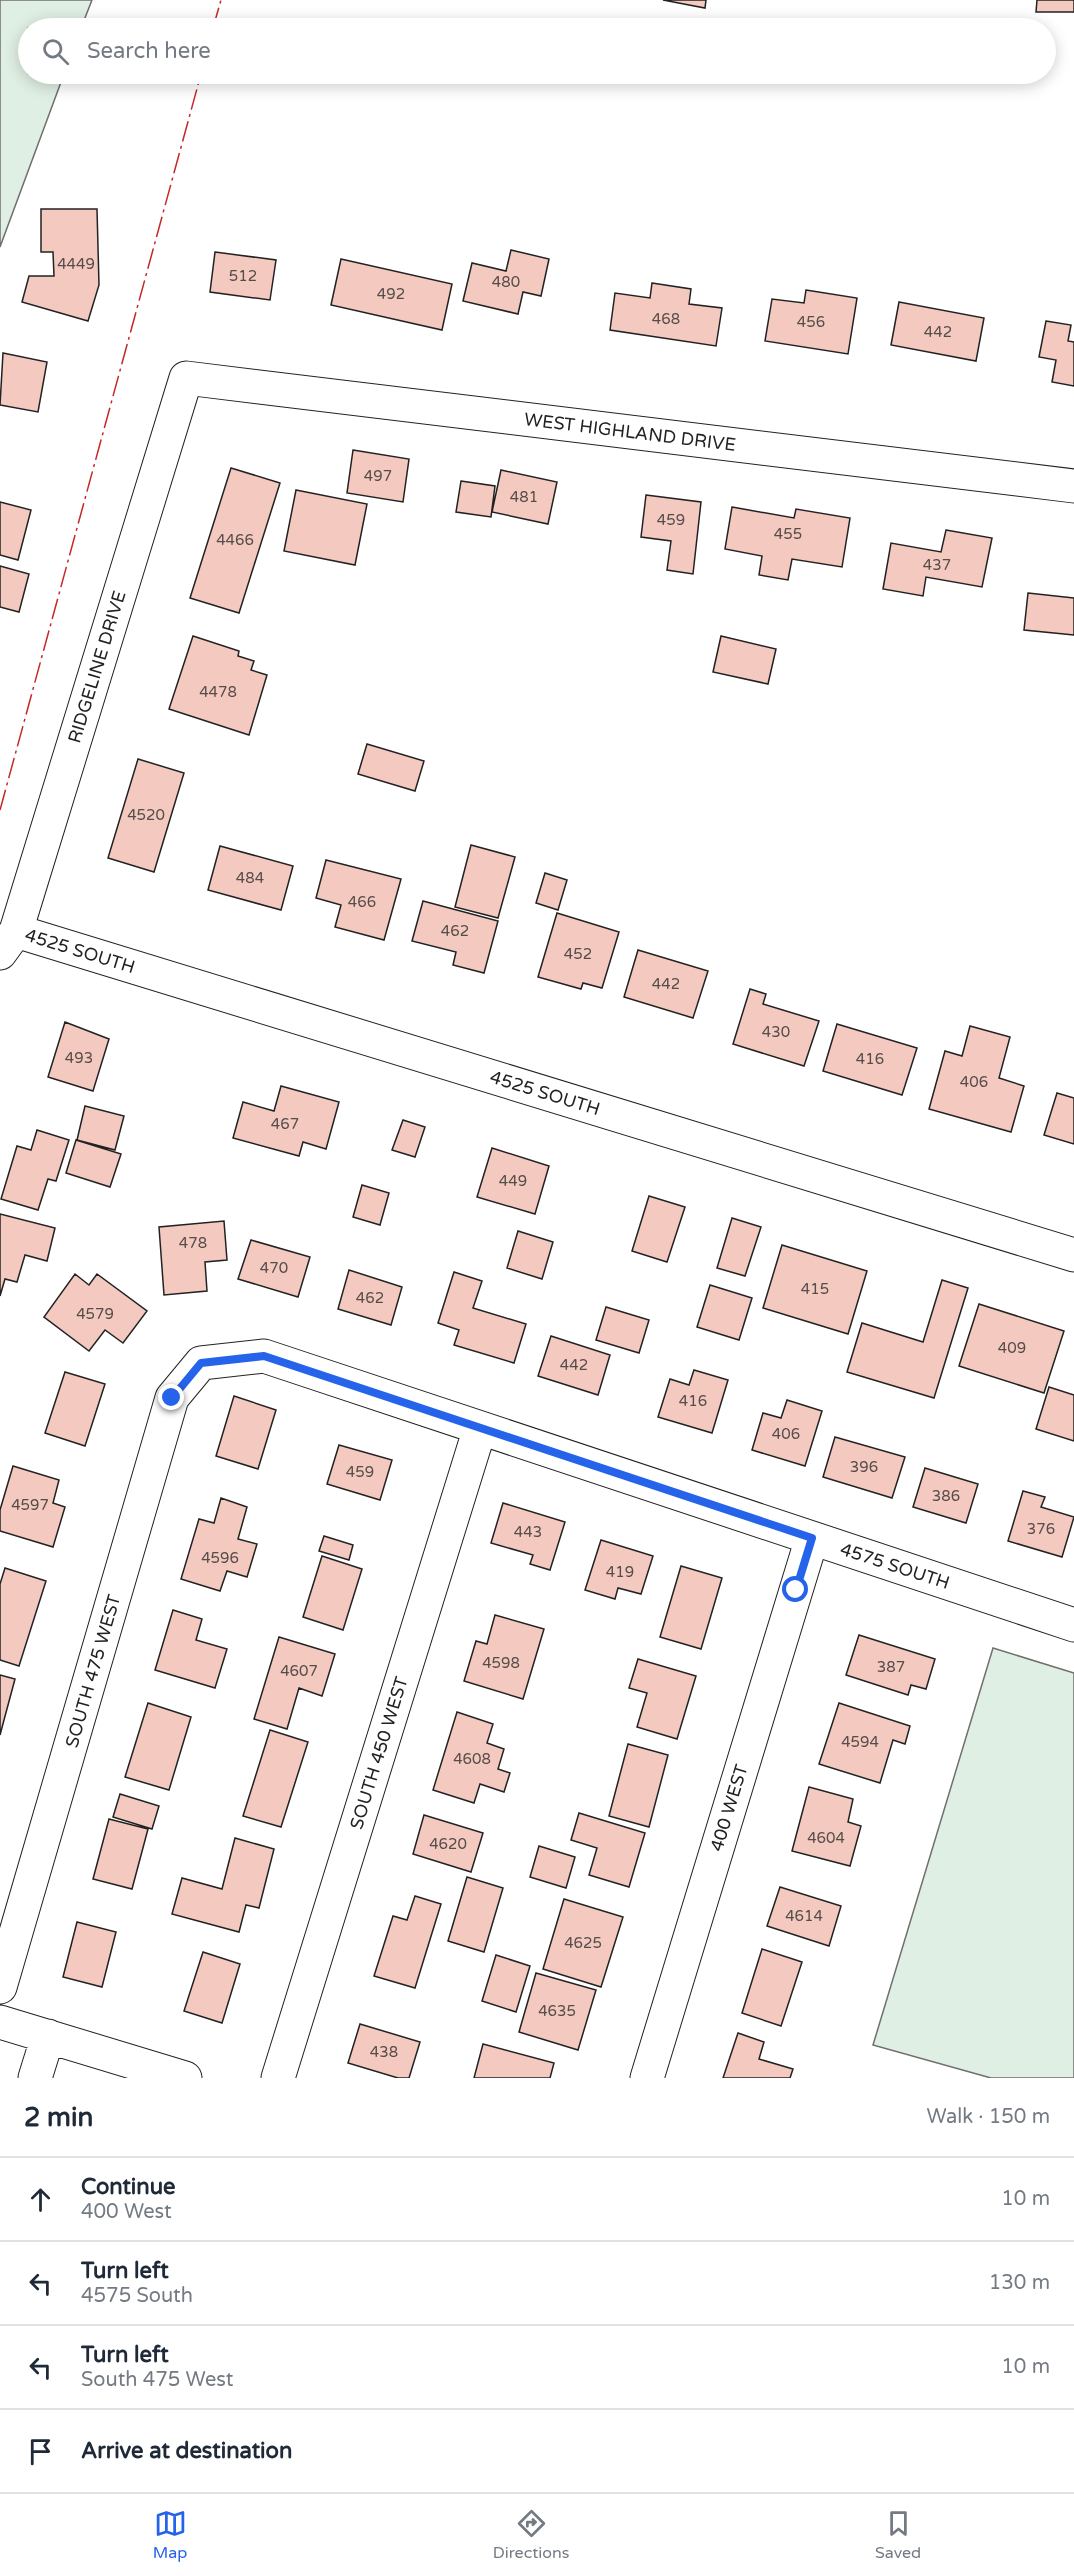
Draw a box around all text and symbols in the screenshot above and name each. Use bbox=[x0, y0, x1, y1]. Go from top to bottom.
search box bbox=[18, 18, 1056, 84]
icon: search bbox=[39, 35, 72, 68]
text: Search here bbox=[87, 38, 211, 64]
house number: 4449 bbox=[57, 255, 95, 273]
house number: 512 bbox=[229, 267, 257, 285]
house number: 480 bbox=[492, 273, 520, 291]
house number: 492 bbox=[377, 285, 405, 303]
house number: 468 bbox=[652, 310, 680, 328]
house number: 456 bbox=[797, 313, 825, 331]
house number: 442 bbox=[924, 323, 952, 341]
street label: WEST HIGHLAND DRIVE bbox=[523, 408, 737, 456]
house number: 497 bbox=[364, 467, 392, 485]
house number: 481 bbox=[510, 488, 538, 506]
house number: 459 bbox=[657, 511, 685, 529]
house number: 455 bbox=[774, 525, 802, 543]
house number: 4466 bbox=[216, 531, 254, 549]
house number: 437 bbox=[923, 556, 951, 574]
street label: RIDGELINE DRIVE bbox=[63, 588, 131, 746]
house number: 4478 bbox=[199, 683, 237, 701]
house number: 4520 bbox=[127, 806, 165, 824]
house number: 484 bbox=[236, 869, 264, 887]
house number: 466 bbox=[348, 893, 376, 911]
house number: 462 bbox=[441, 922, 469, 940]
street label: 4525 SOUTH bbox=[22, 924, 138, 978]
house number: 452 bbox=[564, 945, 592, 963]
house number: 442 bbox=[652, 975, 680, 993]
house number: 430 bbox=[762, 1023, 790, 1041]
house number: 493 bbox=[65, 1049, 93, 1067]
house number: 416 bbox=[856, 1050, 884, 1068]
street label: 4525 SOUTH bbox=[487, 1066, 603, 1120]
house number: 406 bbox=[960, 1073, 988, 1091]
house number: 467 bbox=[271, 1115, 299, 1133]
house number: 449 bbox=[499, 1172, 527, 1190]
house number: 478 bbox=[179, 1234, 207, 1252]
house number: 470 bbox=[260, 1259, 288, 1277]
house number: 415 bbox=[801, 1280, 829, 1298]
house number: 462 bbox=[356, 1289, 384, 1307]
house number: 4579 bbox=[76, 1305, 114, 1323]
house number: 409 bbox=[998, 1339, 1026, 1357]
house number: 442 bbox=[560, 1356, 588, 1374]
route end bbox=[158, 1384, 184, 1410]
house number: 416 bbox=[679, 1392, 707, 1410]
house number: 406 bbox=[772, 1425, 800, 1443]
house number: 396 bbox=[850, 1458, 878, 1476]
house number: 459 bbox=[346, 1463, 374, 1481]
house number: 386 bbox=[932, 1487, 960, 1505]
house number: 4597 bbox=[11, 1496, 49, 1514]
house number: 376 bbox=[1027, 1520, 1055, 1538]
house number: 443 bbox=[514, 1523, 542, 1541]
street label: 4575 SOUTH bbox=[837, 1538, 953, 1594]
house number: 4596 bbox=[201, 1549, 239, 1567]
house number: 419 bbox=[606, 1563, 634, 1581]
route start bbox=[782, 1576, 808, 1602]
street label: SOUTH 475 WEST bbox=[61, 1592, 125, 1750]
house number: 4598 bbox=[482, 1654, 520, 1672]
house number: 387 bbox=[877, 1658, 905, 1676]
house number: 4607 bbox=[280, 1662, 318, 1680]
street label: SOUTH 450 WEST bbox=[345, 1674, 413, 1832]
house number: 4594 bbox=[841, 1733, 879, 1751]
house number: 4608 bbox=[453, 1750, 491, 1768]
street label: 400 WEST bbox=[705, 1762, 753, 1854]
house number: 4604 bbox=[807, 1829, 845, 1847]
house number: 4620 bbox=[429, 1835, 467, 1853]
house number: 4614 bbox=[785, 1907, 823, 1925]
house number: 4625 bbox=[564, 1934, 602, 1952]
house number: 4635 bbox=[538, 2002, 576, 2020]
house number: 438 bbox=[370, 2043, 398, 2061]
text: 2 min bbox=[24, 2102, 93, 2133]
text: Walk · 150 m bbox=[927, 2105, 1050, 2129]
text: Continue bbox=[81, 2174, 176, 2200]
icon: ahead bbox=[24, 2183, 57, 2216]
text: 10 m bbox=[1001, 2187, 1050, 2211]
text: 400 West bbox=[81, 2200, 172, 2224]
text: Turn left bbox=[81, 2258, 169, 2284]
icon: left bbox=[24, 2267, 57, 2300]
text: 130 m bbox=[989, 2271, 1050, 2295]
text: 4575 South bbox=[81, 2284, 193, 2308]
text: Turn left bbox=[81, 2342, 169, 2368]
icon: left bbox=[24, 2351, 57, 2384]
text: 10 m bbox=[1001, 2355, 1050, 2379]
text: South 475 West bbox=[81, 2368, 233, 2392]
icon: arrive bbox=[24, 2435, 57, 2468]
text: Arrive at destination bbox=[81, 2438, 292, 2464]
tab: Map bbox=[153, 2507, 187, 2563]
tab: Directions bbox=[493, 2507, 569, 2563]
tab: Saved bbox=[875, 2507, 921, 2563]

